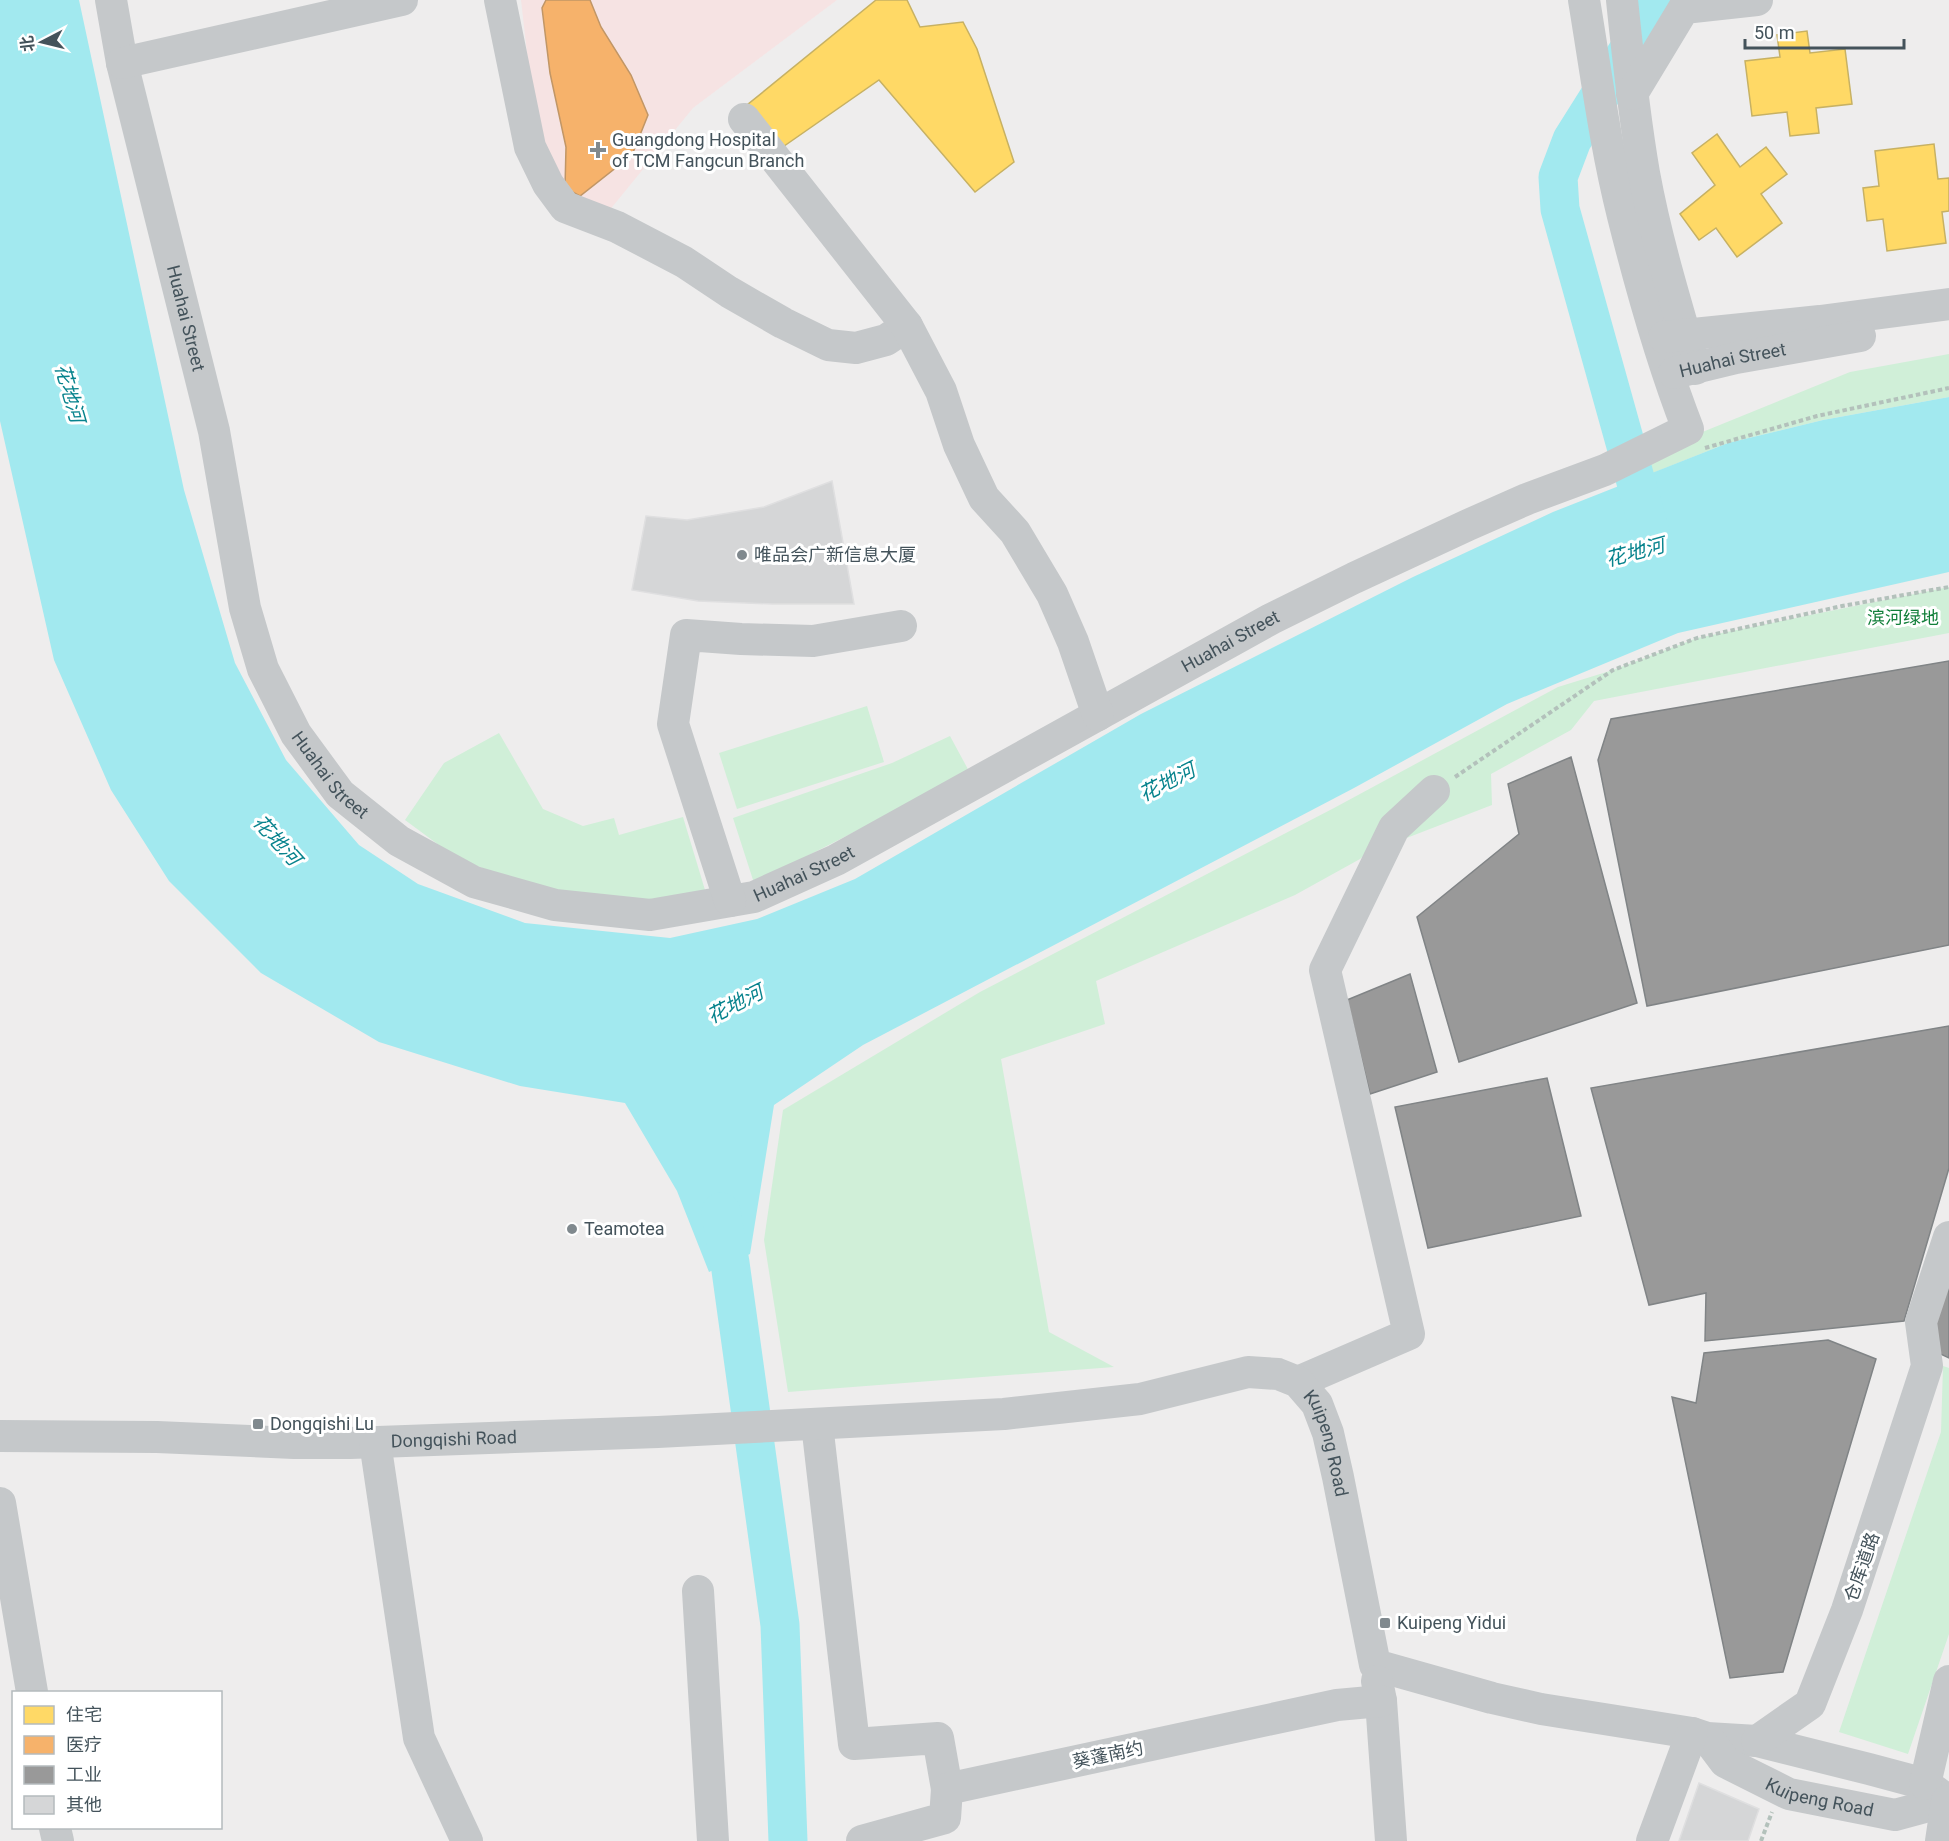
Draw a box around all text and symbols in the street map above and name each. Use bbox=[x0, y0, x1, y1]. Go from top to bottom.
north arrow bbox=[12, 12, 72, 72]
scale bar bbox=[1745, 12, 1904, 50]
text: 50 m bbox=[1754, 22, 1794, 43]
text: 北 bbox=[17, 35, 38, 53]
place label: Guangdong Hospital of TCM Fangcun Branch bbox=[612, 129, 804, 171]
marker: Guangdong Hospital of TCM Fangcun Branch bbox=[589, 141, 607, 159]
street label: Huahai Street bbox=[163, 263, 210, 373]
street label: Huahai Street bbox=[1677, 338, 1788, 381]
water label: 花地河 bbox=[50, 361, 91, 429]
water label: 花地河 bbox=[1603, 532, 1671, 571]
place label: 唯品会广新信息大厦 bbox=[754, 544, 916, 565]
marker: 唯品会广新信息大厦 bbox=[735, 548, 749, 562]
street label: Huahai Street bbox=[1178, 606, 1283, 677]
park label: 滨河绿地 bbox=[1867, 607, 1939, 628]
street label: Huahai Street bbox=[287, 727, 373, 823]
water label: 花地河 bbox=[1135, 756, 1203, 806]
water label: 花地河 bbox=[248, 810, 309, 873]
street label: Huahai Street bbox=[750, 841, 858, 906]
water label: 花地河 bbox=[703, 978, 771, 1028]
place label: Teamotea bbox=[584, 1218, 664, 1239]
marker: Teamotea bbox=[565, 1222, 579, 1236]
street label: Kuipeng Road bbox=[1300, 1385, 1353, 1498]
place label: Dongqishi Lu bbox=[270, 1413, 374, 1434]
marker: Dongqishi Lu bbox=[251, 1417, 265, 1431]
street label: Dongqishi Road bbox=[390, 1426, 517, 1452]
street label: 仓库道路 bbox=[1840, 1529, 1883, 1604]
place label: Kuipeng Yidui bbox=[1397, 1612, 1506, 1633]
marker: Kuipeng Yidui bbox=[1378, 1616, 1392, 1630]
legend bbox=[12, 1691, 222, 1829]
text: 住宅 bbox=[66, 1704, 102, 1725]
text: 医疗 bbox=[66, 1734, 102, 1755]
street label: 葵蓬南约 bbox=[1070, 1737, 1145, 1772]
text: 工业 bbox=[66, 1764, 102, 1785]
street label: Kuipeng Road bbox=[1762, 1773, 1875, 1821]
text: 其他 bbox=[66, 1794, 102, 1815]

